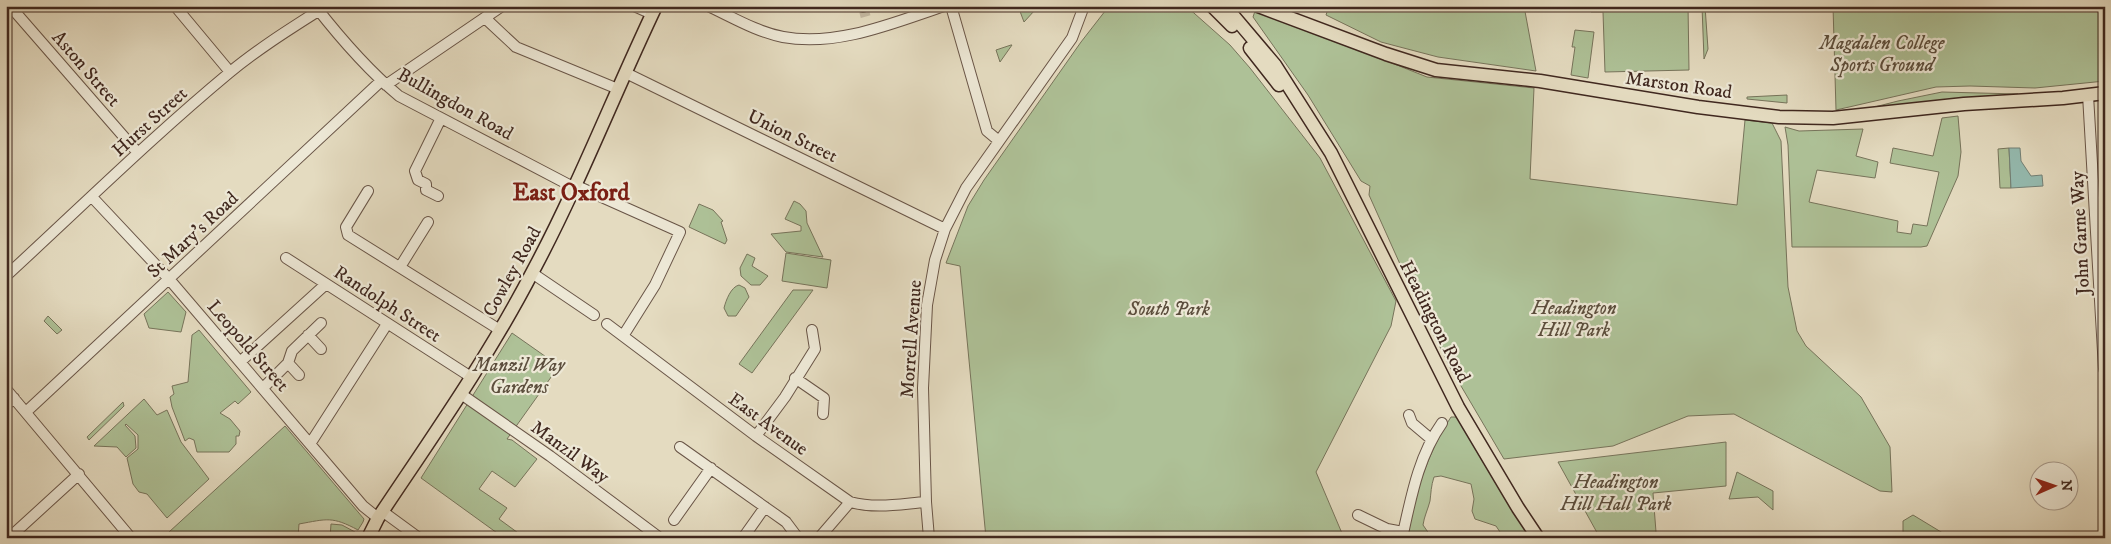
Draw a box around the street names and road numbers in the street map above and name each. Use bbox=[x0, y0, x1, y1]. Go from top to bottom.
street label: Aston Street bbox=[47, 26, 125, 112]
street label: Bullingdon Road bbox=[393, 63, 518, 146]
street label: Marston Road bbox=[1624, 67, 1734, 104]
street label: Hurst Street bbox=[108, 82, 192, 162]
street label: Union Street bbox=[744, 105, 841, 168]
street label: John Garne Way bbox=[2066, 170, 2095, 297]
street label: St Mary's Road bbox=[143, 187, 244, 283]
street label: Cowley Road bbox=[478, 222, 547, 321]
street label: Headington Road bbox=[1394, 257, 1476, 387]
street label: Randolph Street bbox=[329, 261, 445, 347]
street label: Morrell Avenue bbox=[896, 279, 927, 399]
street label: Leopold Street bbox=[202, 296, 294, 396]
street label: East Avenue bbox=[724, 388, 813, 461]
street label: Manzil Way bbox=[526, 416, 615, 489]

